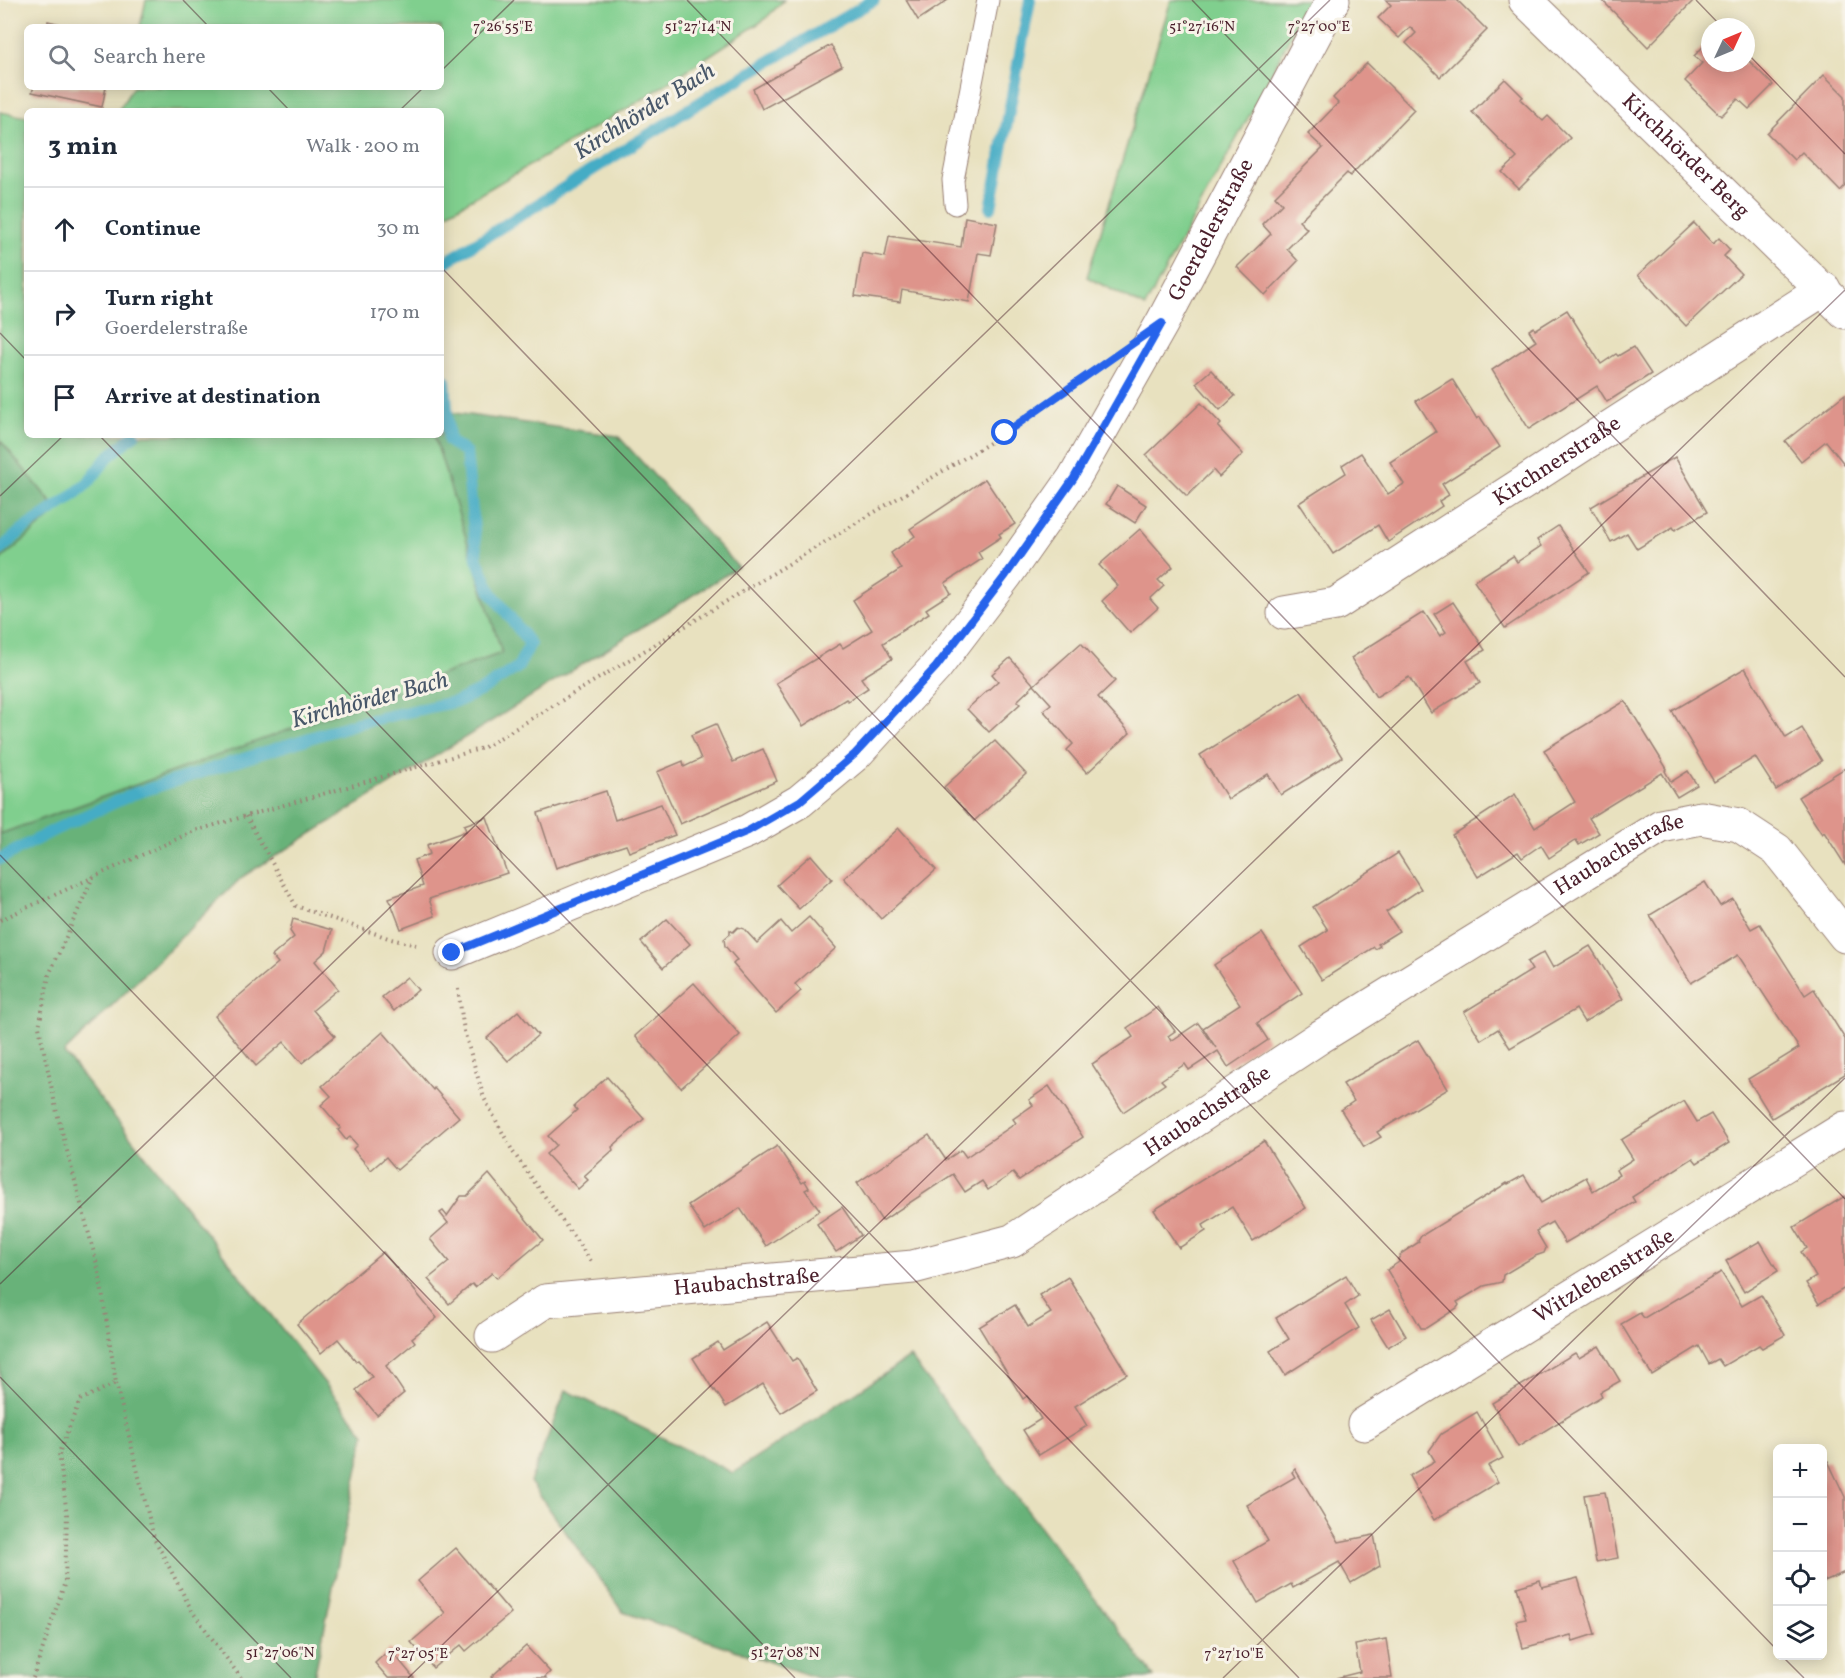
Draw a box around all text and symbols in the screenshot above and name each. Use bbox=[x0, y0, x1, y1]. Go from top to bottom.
text: 7°26'55"E bbox=[473, 17, 533, 38]
text: 51°27'14"N bbox=[664, 17, 732, 38]
text: 51°27'16"N bbox=[1169, 17, 1235, 38]
text: 7°27'00"E bbox=[1288, 17, 1350, 38]
north arrow bbox=[1701, 18, 1755, 72]
search box bbox=[24, 24, 444, 90]
icon: search bbox=[45, 41, 78, 74]
text: Search here bbox=[93, 42, 206, 73]
water label: Kirchhörder Bach bbox=[568, 55, 722, 169]
street label: Kirchhörder Berg bbox=[1614, 87, 1756, 226]
text: 3 min bbox=[48, 129, 118, 165]
text: Walk · 200 m bbox=[306, 133, 420, 161]
street label: Goerdelerstraße bbox=[1161, 153, 1262, 307]
icon: ahead bbox=[48, 213, 81, 246]
text: Continue bbox=[105, 214, 201, 245]
text: 30 m bbox=[376, 215, 420, 243]
text: Turn right bbox=[105, 284, 213, 315]
icon: right bbox=[48, 297, 81, 330]
text: 170 m bbox=[370, 299, 420, 327]
text: Goerdelerstraße bbox=[105, 315, 248, 343]
icon: arrive bbox=[48, 381, 81, 414]
text: Arrive at destination bbox=[105, 382, 321, 413]
street label: Kirchnerstraße bbox=[1487, 408, 1627, 514]
route start bbox=[991, 419, 1017, 445]
water label: Kirchhörder Bach bbox=[288, 664, 452, 738]
street label: Haubachstraße bbox=[1548, 806, 1687, 904]
route end bbox=[438, 939, 464, 965]
street label: Haubachstraße bbox=[1138, 1058, 1277, 1165]
street label: Witzlebenstraße bbox=[1528, 1221, 1681, 1331]
street label: Haubachstraße bbox=[672, 1260, 821, 1305]
map controls bbox=[1773, 1444, 1827, 1660]
button: + bbox=[1773, 1444, 1827, 1498]
button: − bbox=[1773, 1498, 1827, 1552]
button: locate bbox=[1773, 1552, 1827, 1606]
button: layers bbox=[1773, 1606, 1827, 1660]
text: 51°27'06"N bbox=[245, 1643, 315, 1664]
text: 51°27'08"N bbox=[750, 1643, 820, 1664]
text: 7°27'05"E bbox=[388, 1644, 448, 1665]
text: 7°27'10"E bbox=[1204, 1644, 1264, 1665]

